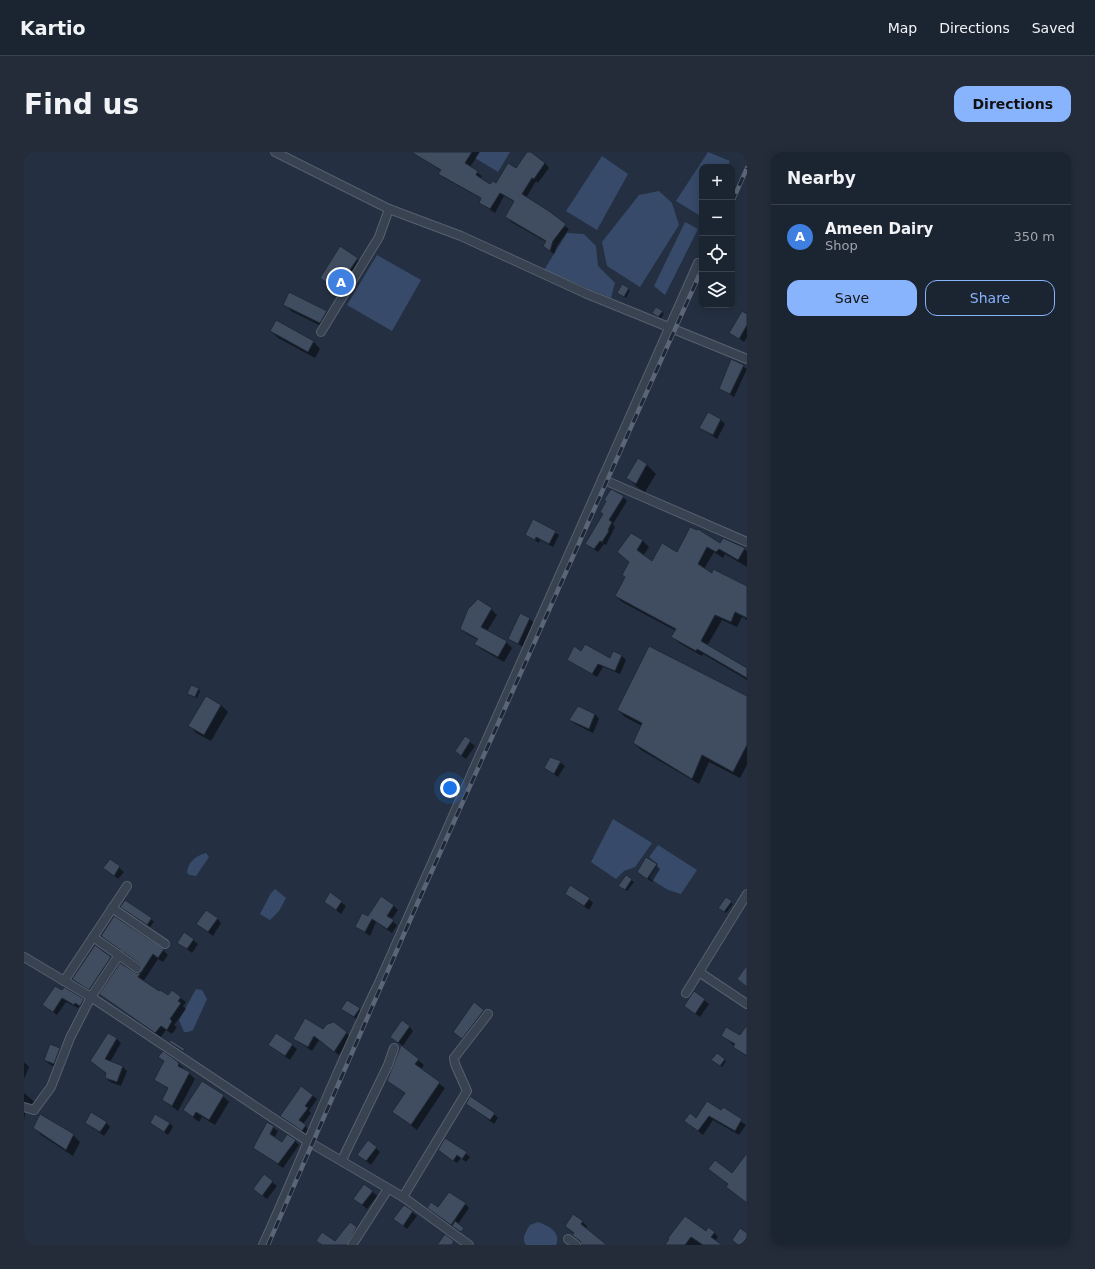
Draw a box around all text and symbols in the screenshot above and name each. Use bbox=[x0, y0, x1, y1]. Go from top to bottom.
text: Kartio bbox=[20, 17, 86, 39]
text: Map bbox=[888, 20, 917, 36]
text: Directions bbox=[939, 20, 1010, 36]
text: Saved bbox=[1032, 20, 1075, 36]
button: Directions bbox=[954, 86, 1071, 122]
text: Find us bbox=[24, 88, 139, 121]
map controls bbox=[699, 164, 735, 308]
button: + bbox=[699, 164, 735, 200]
text: Nearby bbox=[787, 168, 856, 188]
button: − bbox=[699, 200, 735, 236]
text: Ameen Dairy bbox=[825, 220, 933, 238]
text: A bbox=[795, 229, 805, 244]
text: 350 m bbox=[1013, 229, 1055, 244]
button: locate bbox=[699, 236, 735, 272]
text: Shop bbox=[825, 238, 858, 253]
pin: A bbox=[328, 267, 354, 297]
button: layers bbox=[699, 272, 735, 308]
button: Save bbox=[787, 280, 917, 316]
button: Share bbox=[925, 280, 1055, 316]
your location bbox=[440, 778, 460, 798]

